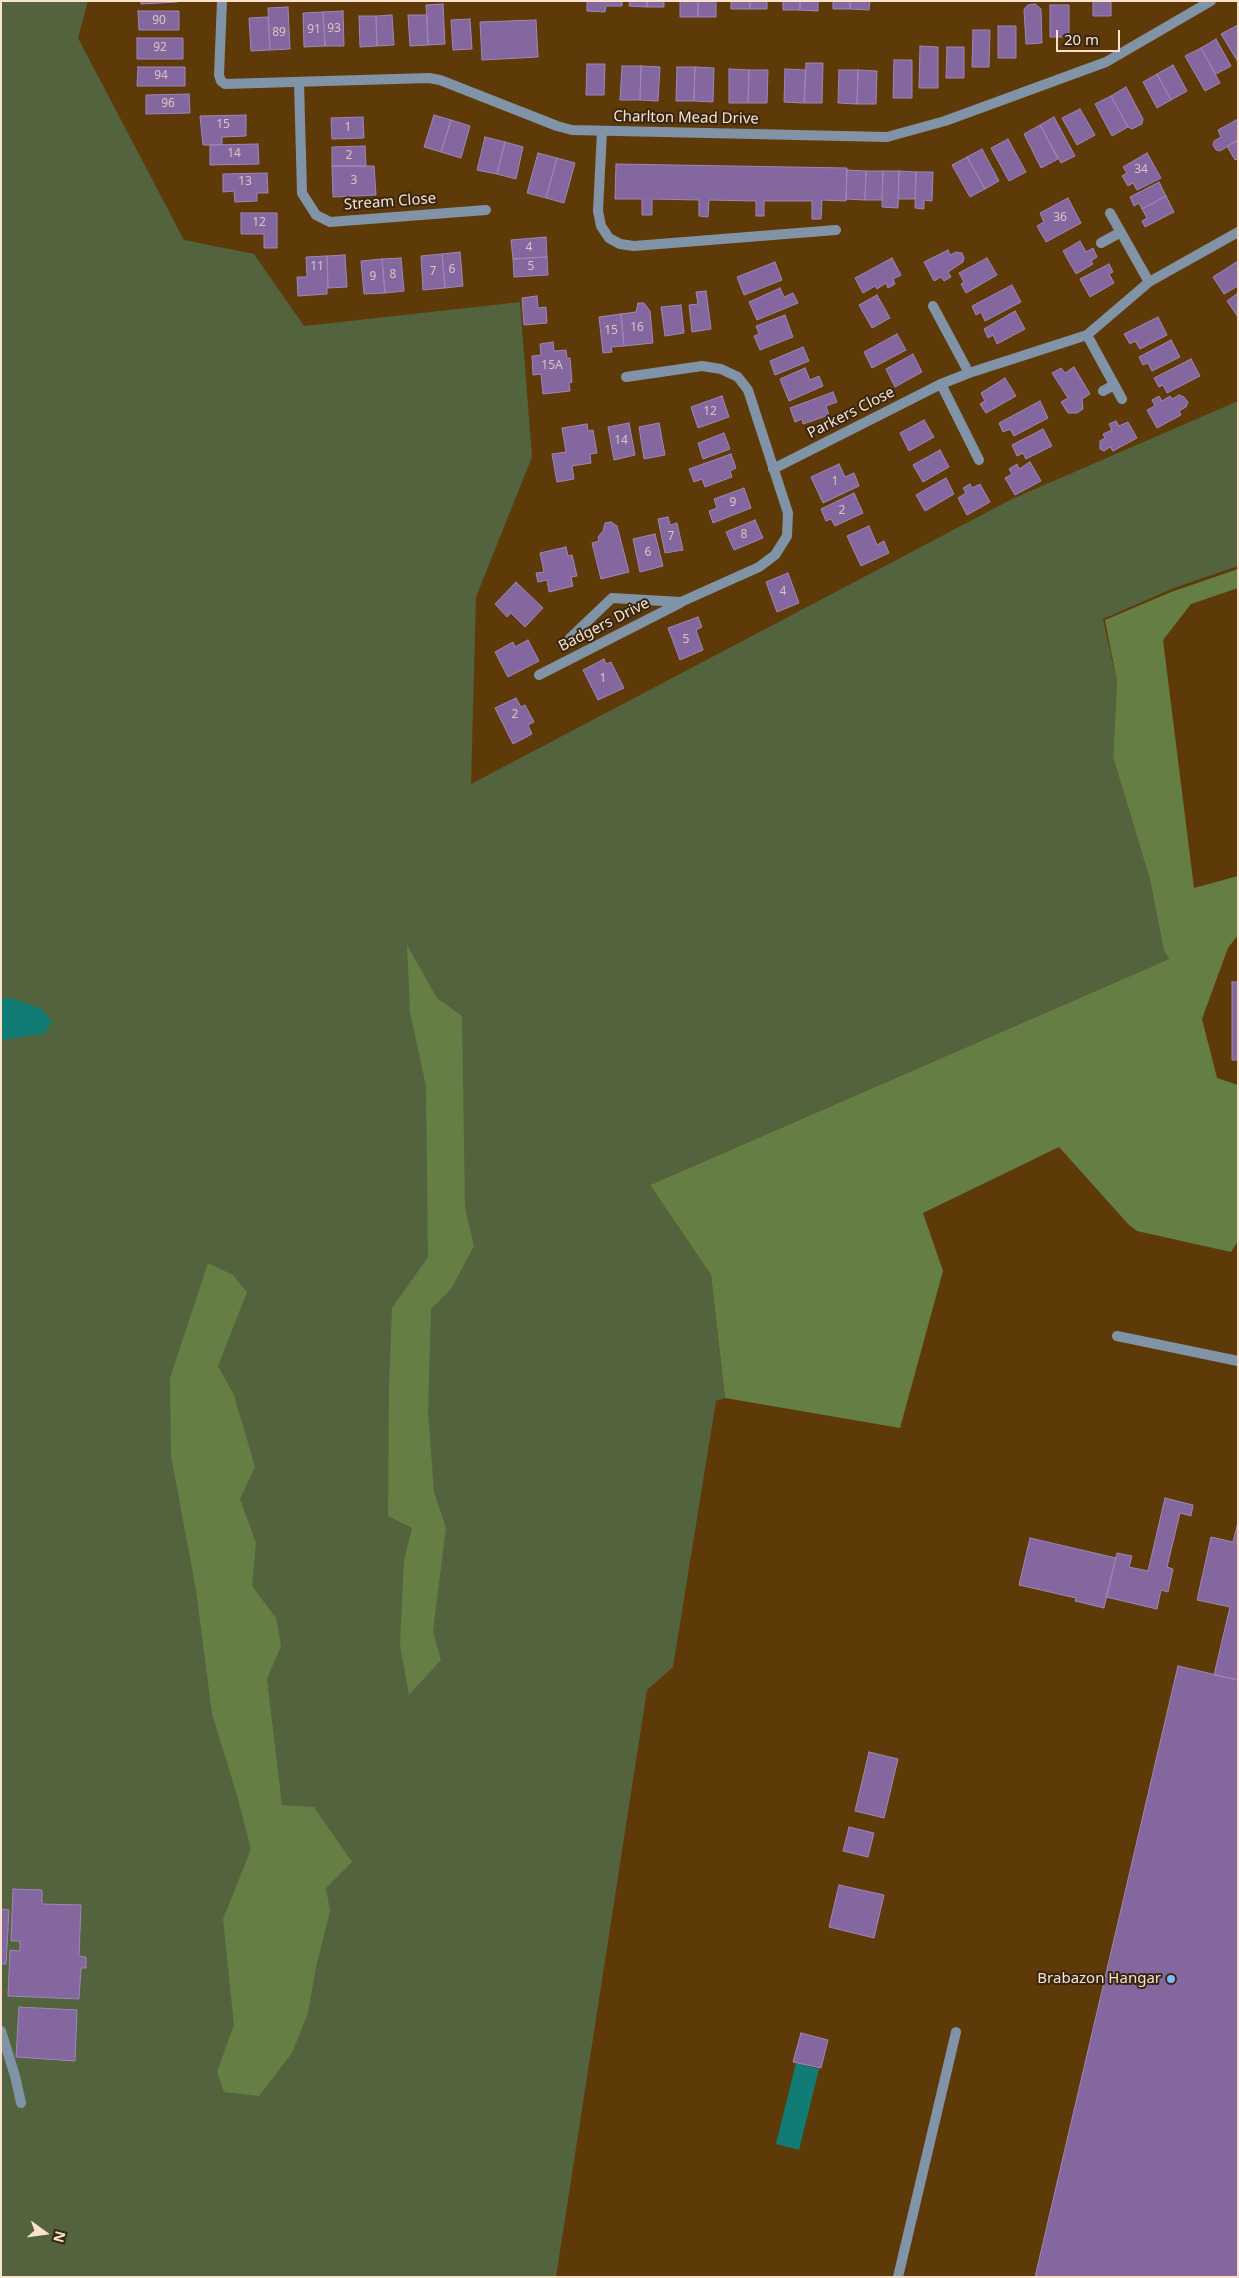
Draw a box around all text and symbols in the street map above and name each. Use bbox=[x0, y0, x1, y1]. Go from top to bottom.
house number: 90 bbox=[152, 14, 166, 28]
scale bar bbox=[1059, 20, 1123, 52]
house number: 93 bbox=[327, 22, 341, 36]
house number: 91 bbox=[307, 23, 321, 37]
house number: 89 bbox=[272, 26, 286, 40]
text: 20 m bbox=[1064, 29, 1099, 49]
house number: 92 bbox=[153, 41, 167, 55]
house number: 94 bbox=[154, 69, 168, 83]
house number: 96 bbox=[161, 97, 175, 111]
street label: Charlton Mead Drive bbox=[613, 108, 759, 128]
house number: 15 bbox=[216, 118, 230, 132]
house number: 1 bbox=[345, 121, 351, 135]
house number: 14 bbox=[227, 147, 241, 161]
house number: 2 bbox=[346, 149, 352, 163]
house number: 34 bbox=[1134, 163, 1148, 177]
house number: 3 bbox=[351, 174, 357, 188]
house number: 13 bbox=[238, 175, 252, 189]
street label: Stream Close bbox=[343, 190, 437, 214]
house number: 36 bbox=[1053, 211, 1067, 225]
house number: 12 bbox=[252, 216, 266, 230]
house number: 4 bbox=[526, 241, 532, 255]
house number: 11 bbox=[310, 260, 324, 274]
house number: 5 bbox=[528, 260, 534, 274]
house number: 6 bbox=[449, 263, 455, 277]
house number: 7 bbox=[430, 265, 436, 279]
house number: 8 bbox=[390, 268, 396, 282]
house number: 9 bbox=[370, 270, 376, 284]
house number: 16 bbox=[630, 321, 644, 335]
house number: 15 bbox=[604, 324, 618, 338]
house number: 15A bbox=[541, 359, 563, 373]
street label: Parkers Close bbox=[804, 383, 898, 443]
house number: 12 bbox=[703, 405, 717, 419]
house number: 14 bbox=[614, 434, 628, 448]
house number: 1 bbox=[832, 475, 838, 489]
house number: 9 bbox=[730, 496, 736, 510]
house number: 2 bbox=[839, 504, 845, 518]
house number: 8 bbox=[741, 528, 747, 542]
house number: 7 bbox=[668, 530, 674, 544]
house number: 6 bbox=[645, 546, 651, 560]
house number: 4 bbox=[780, 585, 786, 599]
street label: Badgers Drive bbox=[556, 594, 652, 656]
house number: 5 bbox=[683, 633, 689, 647]
house number: 1 bbox=[600, 672, 606, 686]
house number: 2 bbox=[512, 708, 518, 722]
place label: Brabazon Hangar bbox=[1037, 1970, 1161, 1988]
marker: Brabazon Hangar bbox=[1165, 1973, 1177, 1985]
north arrow bbox=[20, 2208, 70, 2258]
text: N bbox=[49, 2229, 71, 2245]

